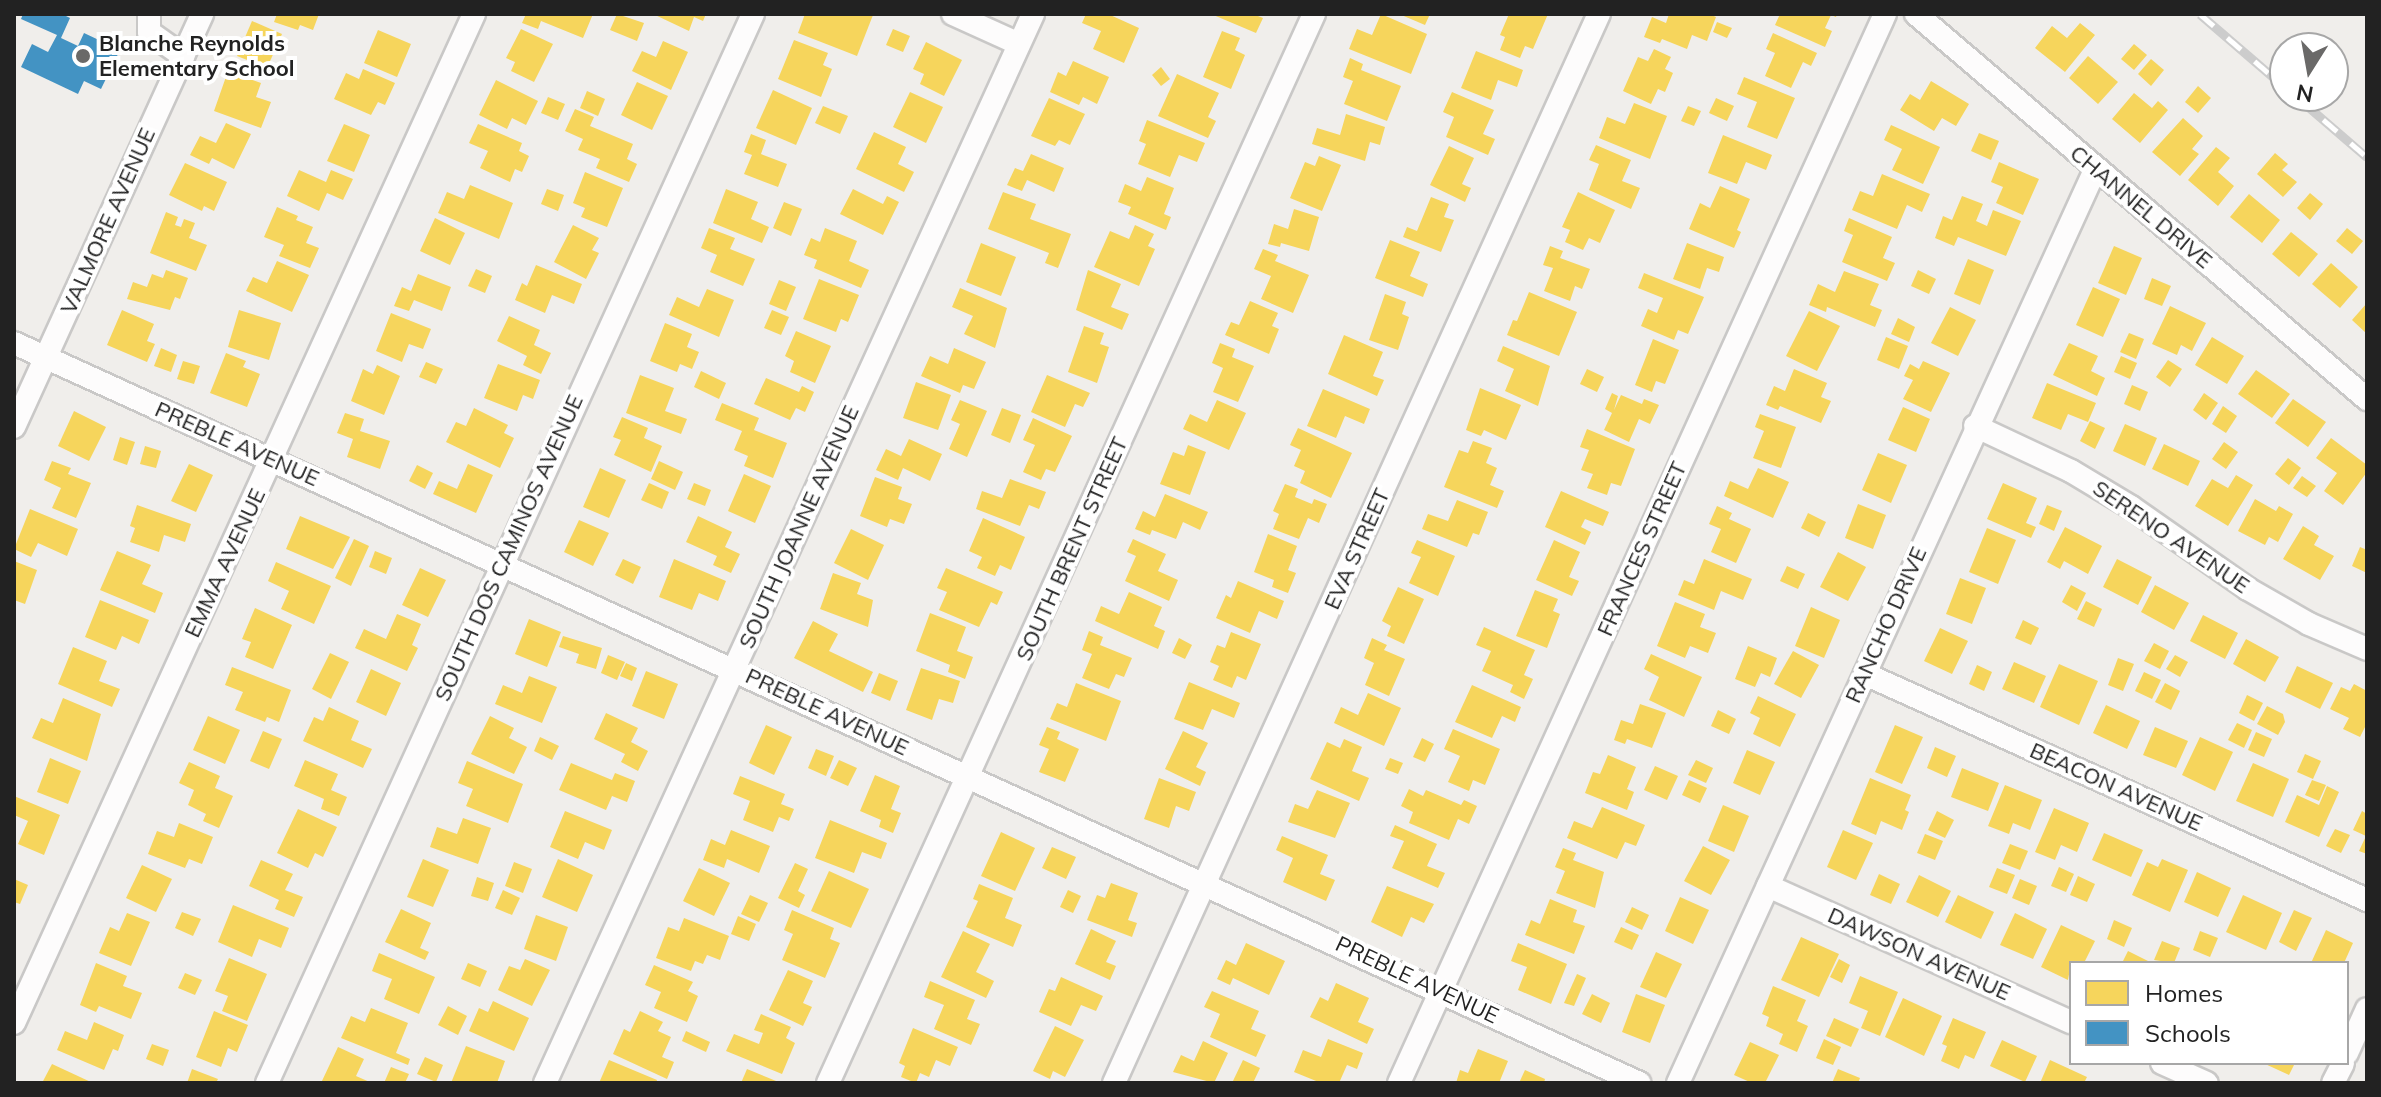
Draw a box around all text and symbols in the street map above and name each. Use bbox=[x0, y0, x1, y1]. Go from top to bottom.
place label: Blanche Reynolds Elementary School bbox=[99, 30, 295, 82]
north arrow bbox=[2269, 32, 2349, 112]
marker: Blanche Reynolds Elementary School bbox=[74, 47, 92, 65]
text: N bbox=[2294, 78, 2316, 109]
street label: VALMORE AVENUE bbox=[55, 124, 161, 318]
street label: CHANNEL DRIVE bbox=[2065, 140, 2217, 274]
street label: SOUTH DOS CAMINOS AVENUE bbox=[429, 391, 589, 705]
street label: PREBLE AVENUE bbox=[151, 396, 323, 492]
street label: SOUTH JOANNE AVENUE bbox=[733, 402, 865, 652]
street label: SOUTH BRENT STREET bbox=[1011, 433, 1133, 665]
street label: FRANCES STREET bbox=[1592, 458, 1692, 640]
street label: SERENO AVENUE bbox=[2088, 475, 2254, 599]
street label: EMMA AVENUE bbox=[179, 484, 271, 642]
street label: EVA STREET bbox=[1319, 484, 1395, 614]
street label: RANCHO DRIVE bbox=[1840, 543, 1932, 707]
street label: PREBLE AVENUE bbox=[741, 663, 913, 761]
street label: BEACON AVENUE bbox=[2026, 737, 2206, 837]
street label: DAWSON AVENUE bbox=[1824, 902, 2014, 1006]
street label: PREBLE AVENUE bbox=[1331, 931, 1503, 1029]
legend bbox=[2069, 961, 2349, 1065]
text: Homes bbox=[2145, 978, 2223, 1008]
text: Schools bbox=[2145, 1018, 2231, 1048]

